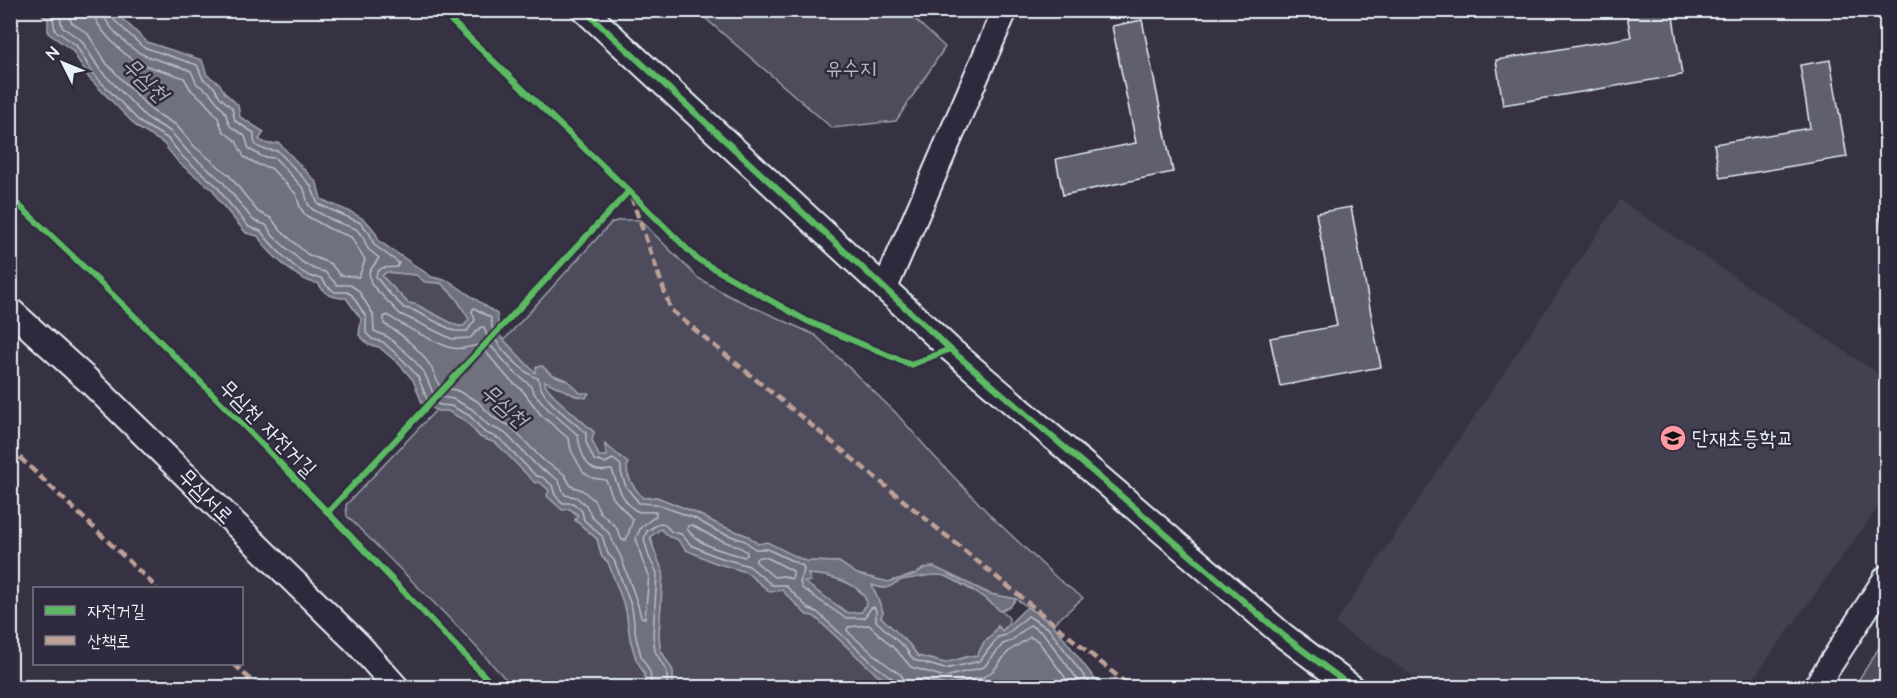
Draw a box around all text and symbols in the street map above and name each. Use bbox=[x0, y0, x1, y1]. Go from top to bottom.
north arrow bbox=[33, 33, 93, 93]
text: N bbox=[41, 42, 64, 65]
water label: 무심천 bbox=[115, 50, 176, 111]
park label: 유수지 bbox=[826, 54, 876, 83]
street label: 무심천 자전거길 bbox=[213, 373, 323, 483]
water label: 무심천 bbox=[474, 377, 536, 437]
school or university icon: 단재초등학교 bbox=[1658, 423, 1688, 453]
place label: 단재초등학교 bbox=[1692, 424, 1793, 453]
street label: 무심서로 bbox=[171, 462, 240, 531]
legend bbox=[33, 587, 243, 665]
text: 자전거길 bbox=[87, 599, 145, 624]
text: 산책로 bbox=[87, 629, 130, 654]

